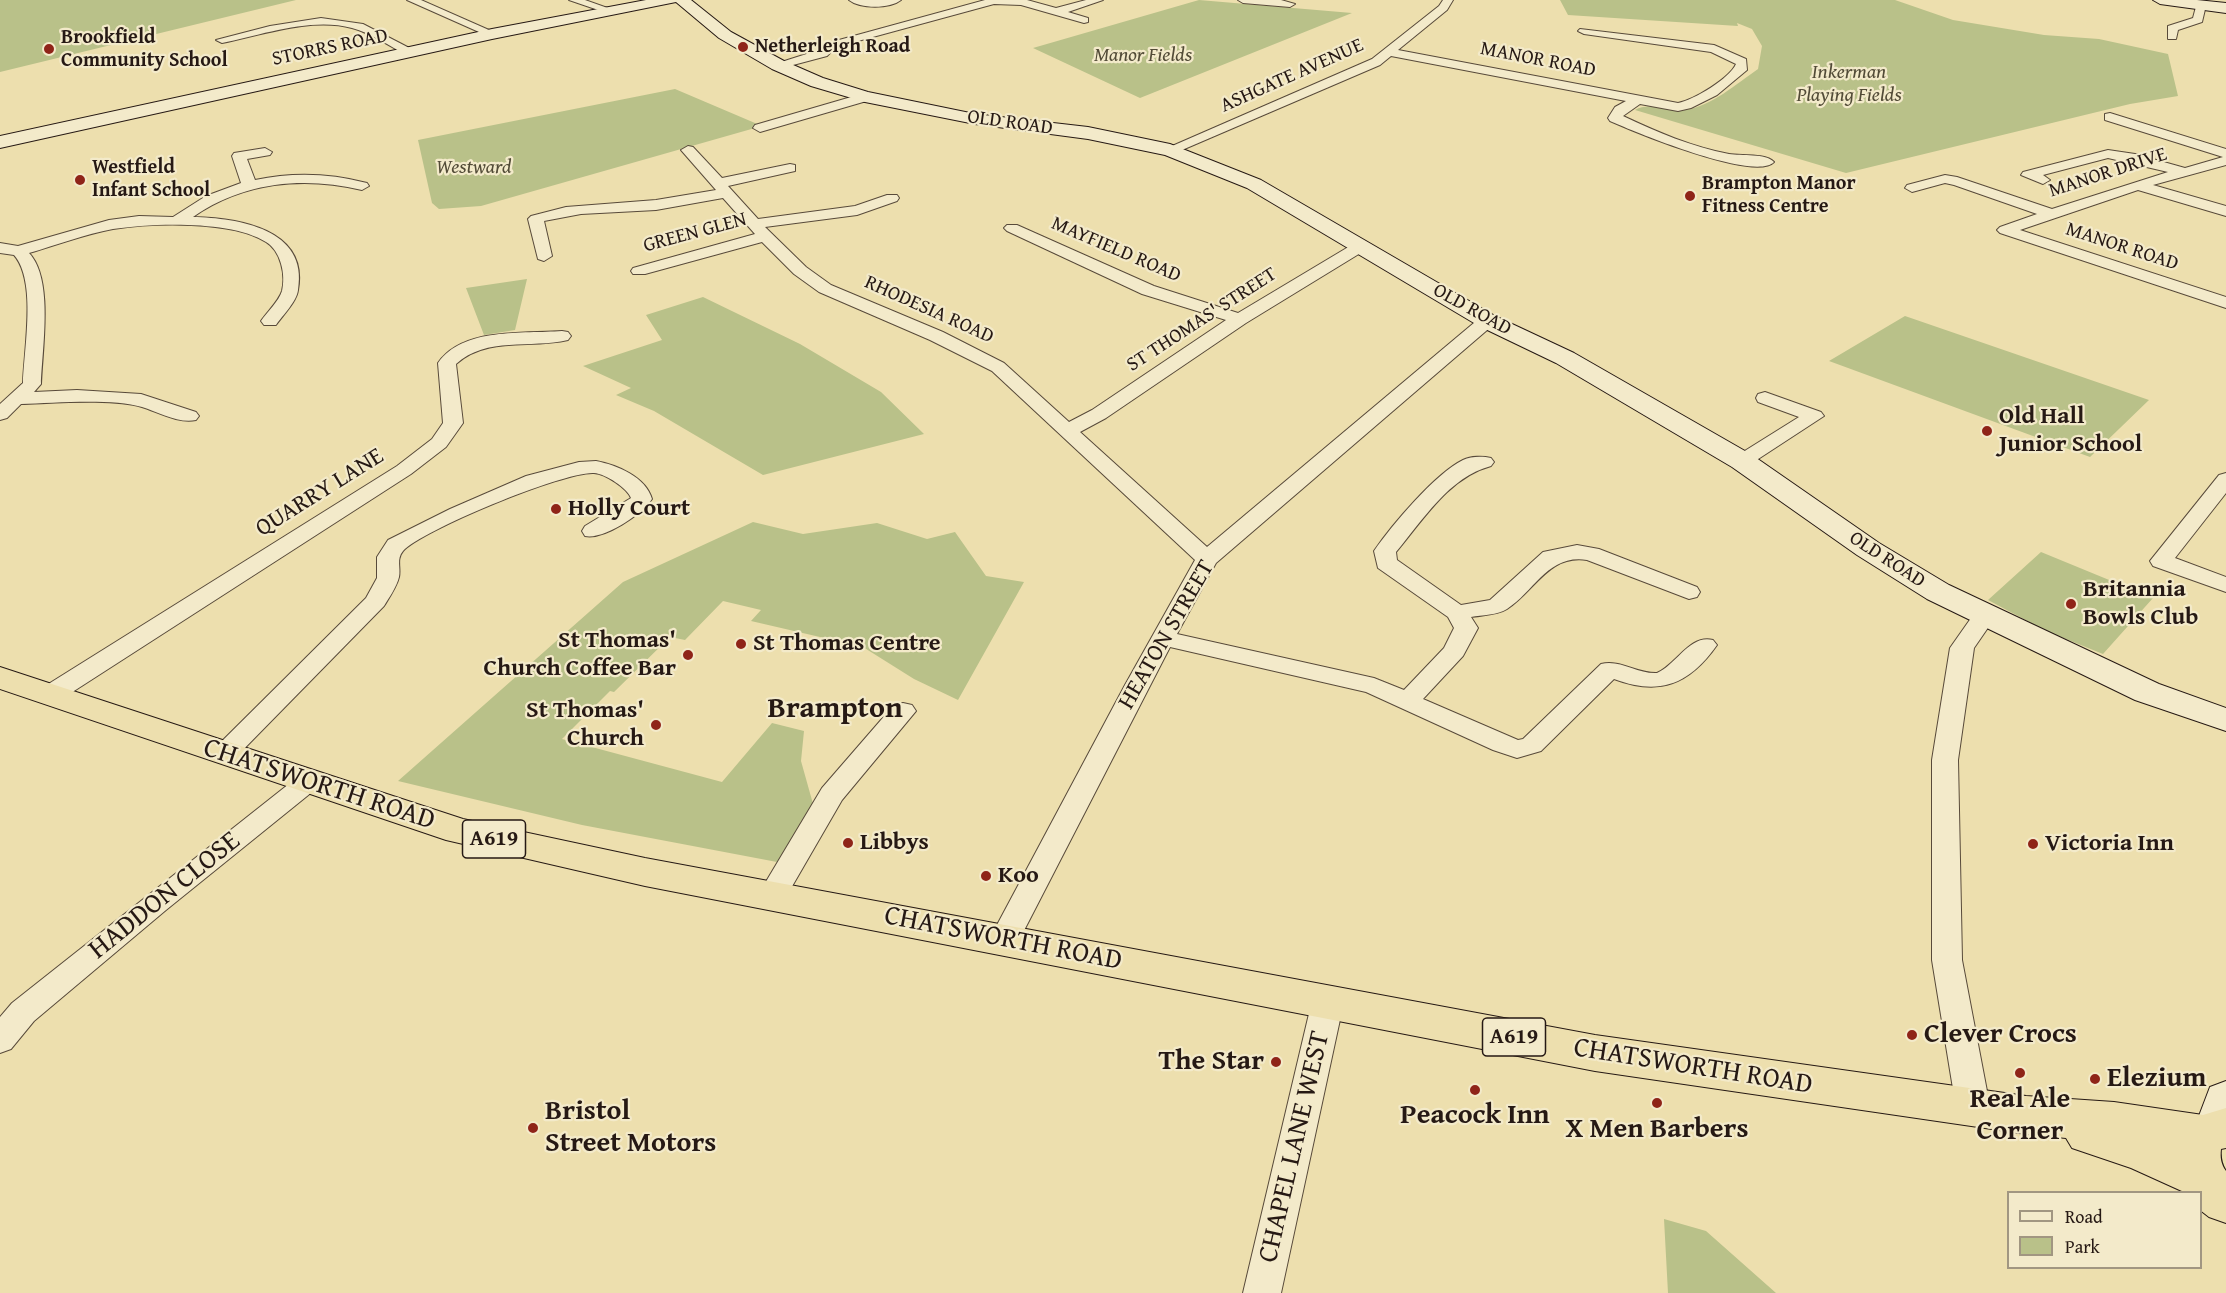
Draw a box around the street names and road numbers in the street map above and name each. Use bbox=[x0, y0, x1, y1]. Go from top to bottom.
street label: STORRS ROAD bbox=[270, 24, 390, 72]
street label: ASHGATE AVENUE bbox=[1217, 34, 1367, 118]
street label: MANOR ROAD bbox=[1478, 37, 1598, 83]
street label: OLD ROAD bbox=[966, 105, 1054, 141]
street label: MANOR DRIVE bbox=[2046, 143, 2170, 203]
street label: GREEN GLEN bbox=[641, 208, 749, 258]
street label: MAYFIELD ROAD bbox=[1048, 212, 1184, 288]
street label: MANOR ROAD bbox=[2063, 218, 2181, 276]
street label: ST THOMAS' STREET bbox=[1123, 263, 1281, 377]
street label: RHODESIA ROAD bbox=[861, 271, 997, 349]
street label: OLD ROAD bbox=[1429, 279, 1515, 341]
street label: QUARRY LANE bbox=[251, 442, 389, 544]
street label: OLD ROAD bbox=[1844, 527, 1930, 593]
street label: HEATON STREET bbox=[1113, 555, 1221, 715]
street label: CHATSWORTH ROAD bbox=[199, 732, 439, 838]
road number: A619 bbox=[462, 820, 526, 858]
street label: HADDON CLOSE bbox=[83, 825, 247, 967]
street label: CHATSWORTH ROAD bbox=[881, 899, 1125, 979]
road number: A619 bbox=[1482, 1018, 1546, 1056]
street label: CHAPEL LANE WEST bbox=[1252, 1028, 1338, 1266]
street label: CHATSWORTH ROAD bbox=[1571, 1032, 1815, 1102]

